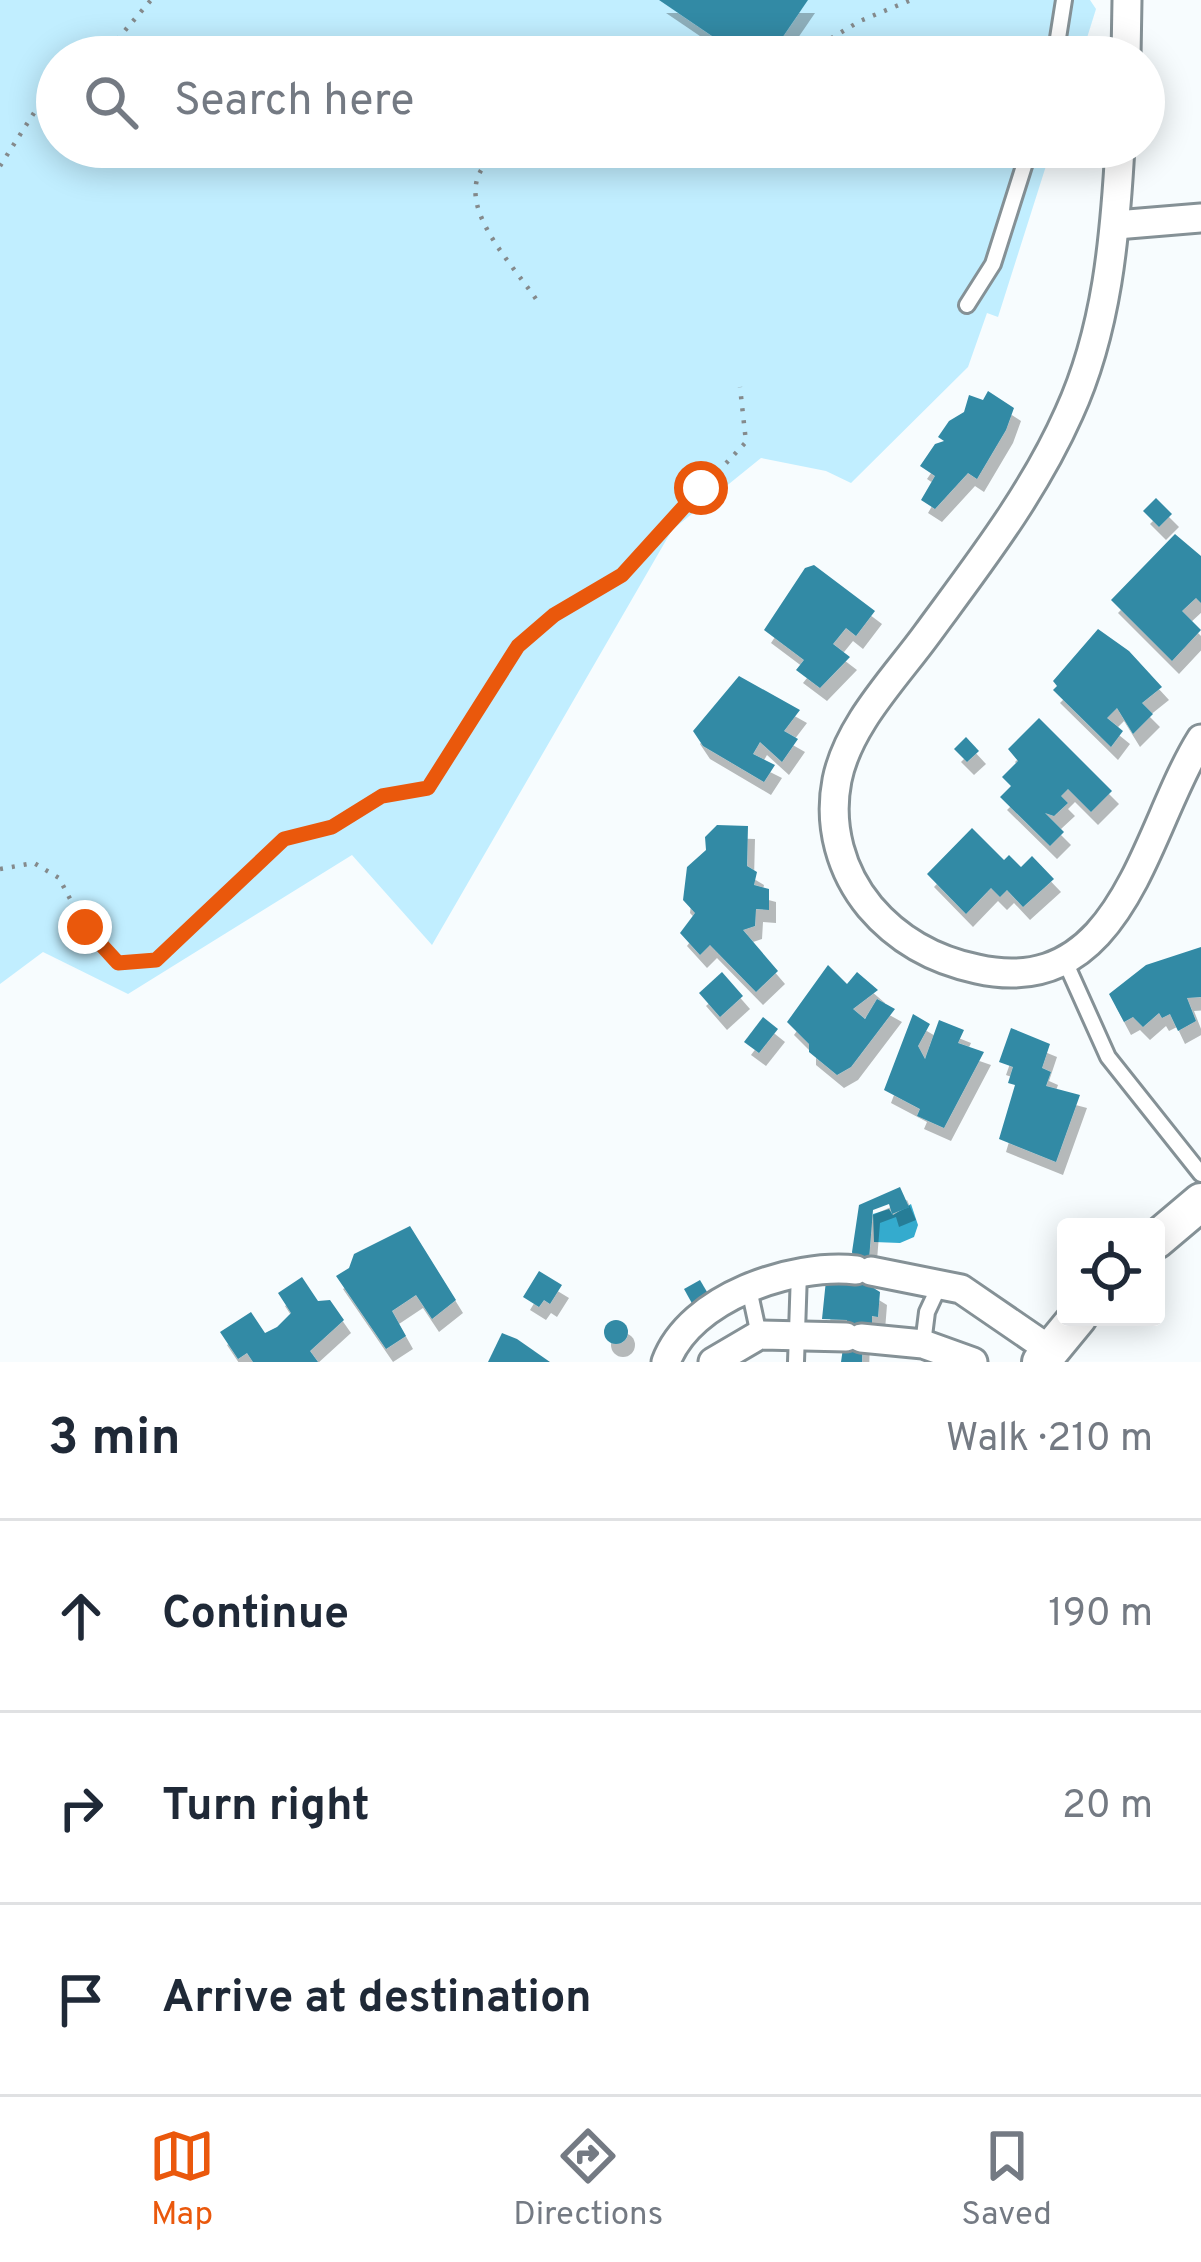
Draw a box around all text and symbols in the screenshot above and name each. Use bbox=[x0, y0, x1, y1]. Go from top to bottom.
search box bbox=[36, 36, 1165, 168]
icon: search bbox=[78, 69, 144, 135]
text: Search here bbox=[174, 74, 414, 131]
route start bbox=[674, 461, 728, 515]
route end bbox=[58, 900, 112, 954]
map controls bbox=[1057, 1218, 1165, 1326]
button: locate bbox=[1057, 1218, 1165, 1326]
text: 3 min bbox=[48, 1408, 181, 1473]
text: Walk · 210 m bbox=[946, 1416, 1153, 1465]
icon: ahead bbox=[48, 1583, 114, 1649]
text: Continue bbox=[162, 1587, 349, 1644]
text: 190 m bbox=[1048, 1591, 1153, 1640]
icon: right bbox=[48, 1775, 114, 1841]
text: Turn right bbox=[162, 1779, 370, 1836]
text: 20 m bbox=[1062, 1783, 1153, 1832]
icon: arrive bbox=[48, 1967, 114, 2033]
text: Arrive at destination bbox=[162, 1971, 592, 2028]
tab: Map bbox=[149, 2123, 215, 2237]
tab: Directions bbox=[513, 2123, 663, 2237]
tab: Saved bbox=[961, 2123, 1052, 2237]

